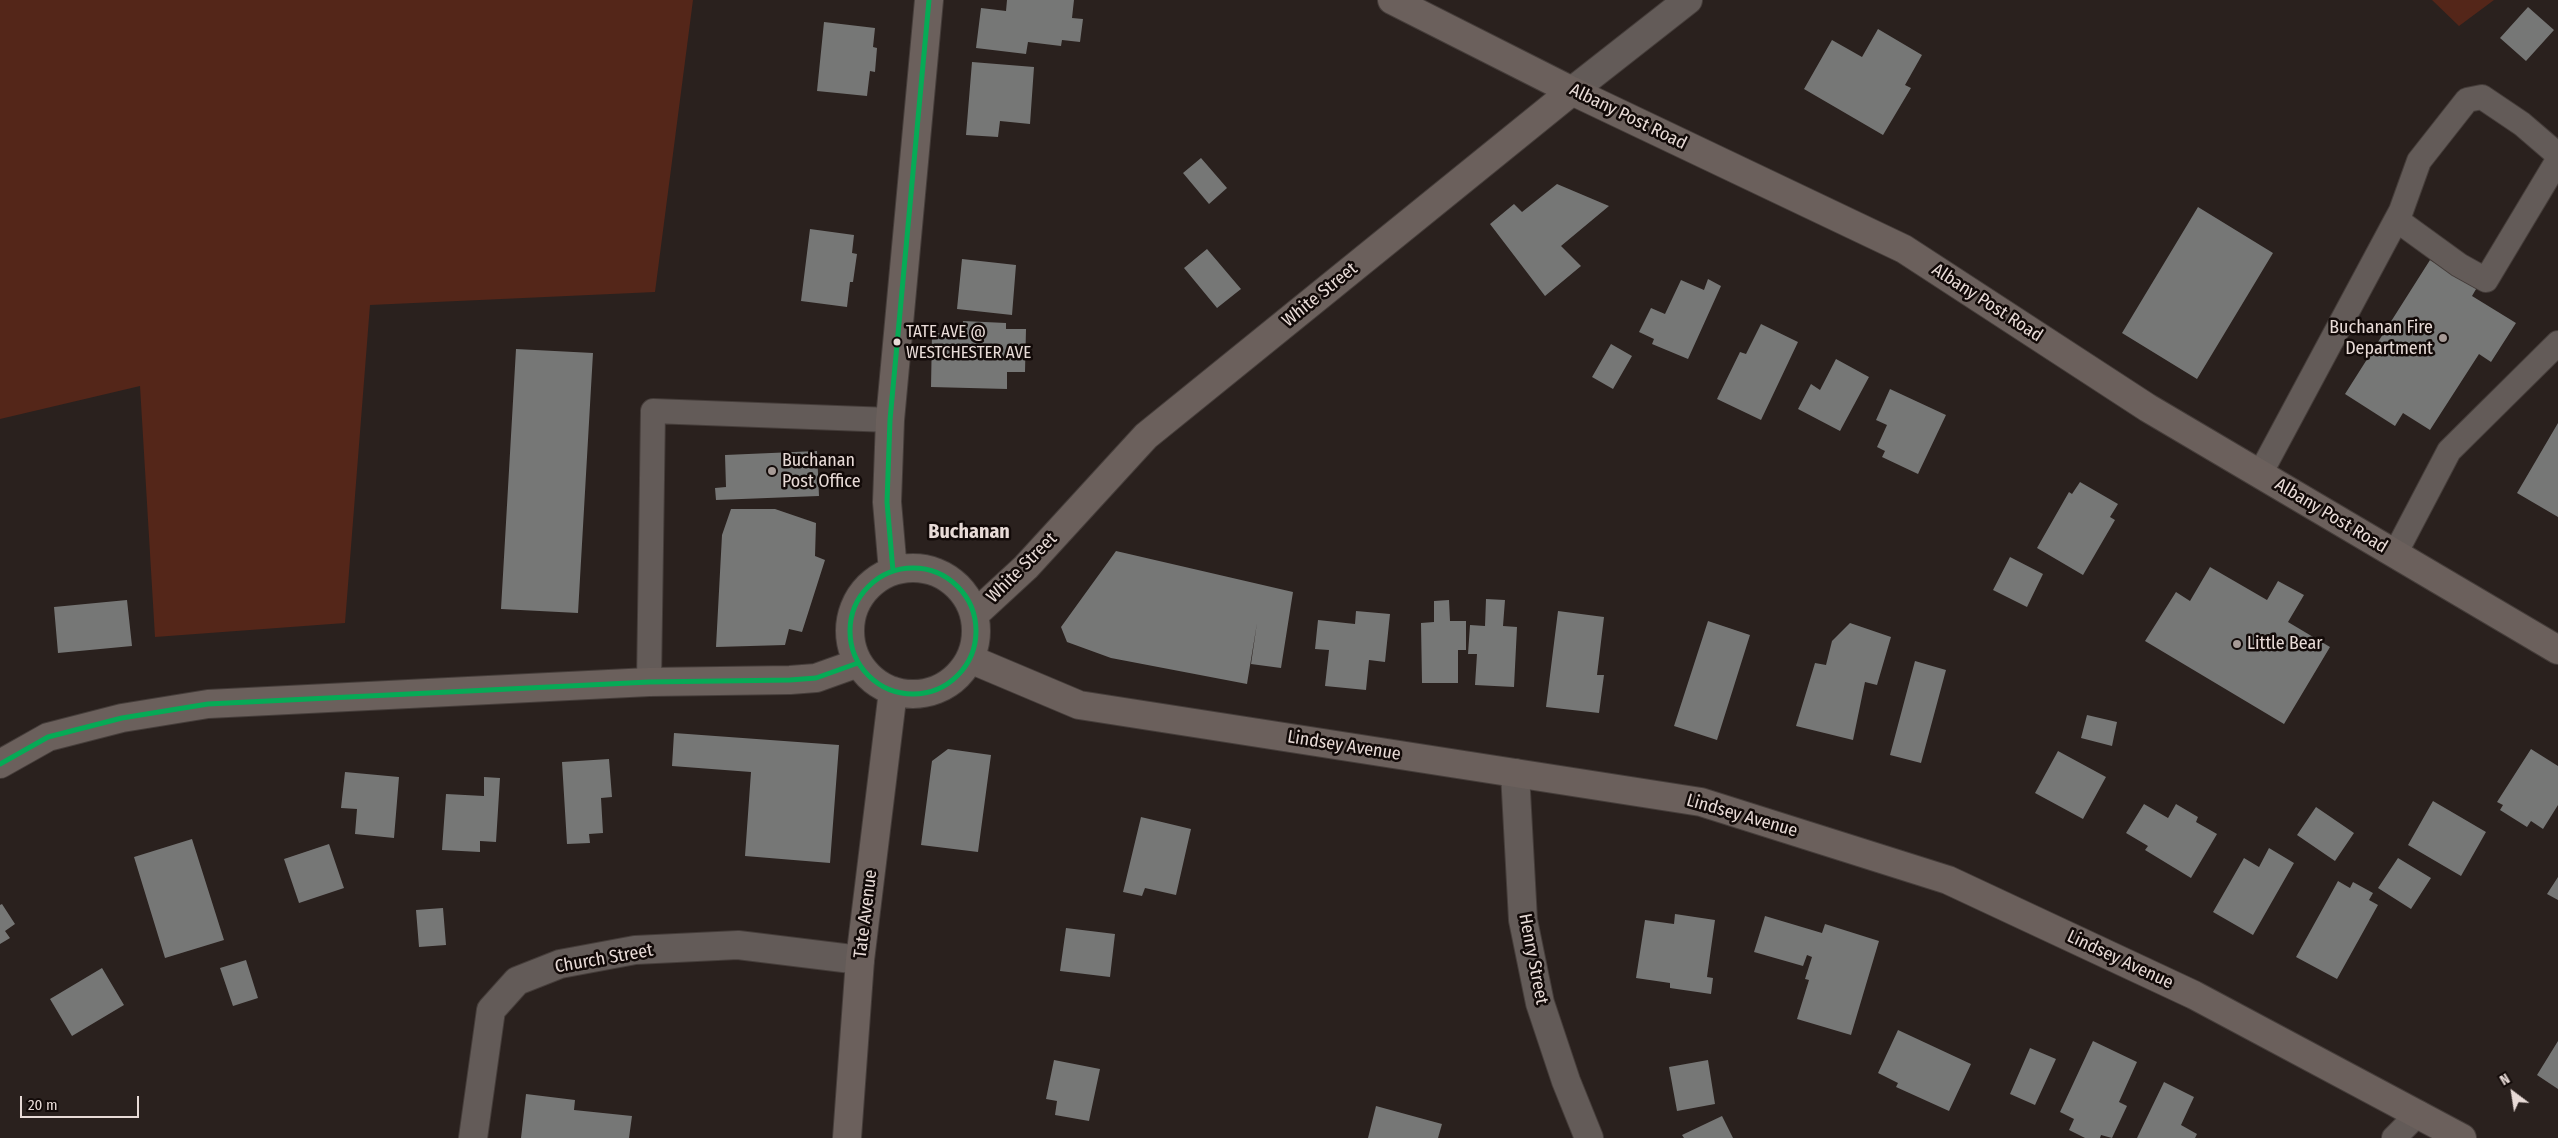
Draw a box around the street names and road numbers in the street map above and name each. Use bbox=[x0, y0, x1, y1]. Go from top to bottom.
street label: Albany Post Road bbox=[1566, 79, 1690, 155]
street label: White Street bbox=[1278, 258, 1362, 332]
street label: Albany Post Road bbox=[1928, 259, 2046, 347]
street label: Albany Post Road bbox=[2271, 474, 2391, 558]
street label: White Street bbox=[982, 528, 1062, 608]
street label: Lindsey Avenue bbox=[1286, 726, 1402, 766]
street label: Lindsey Avenue bbox=[1684, 790, 1800, 842]
street label: Tate Avenue bbox=[850, 868, 882, 960]
street label: Henry Street bbox=[1514, 912, 1552, 1006]
street label: Lindsey Avenue bbox=[2064, 926, 2176, 994]
street label: Church Street bbox=[553, 940, 655, 978]

